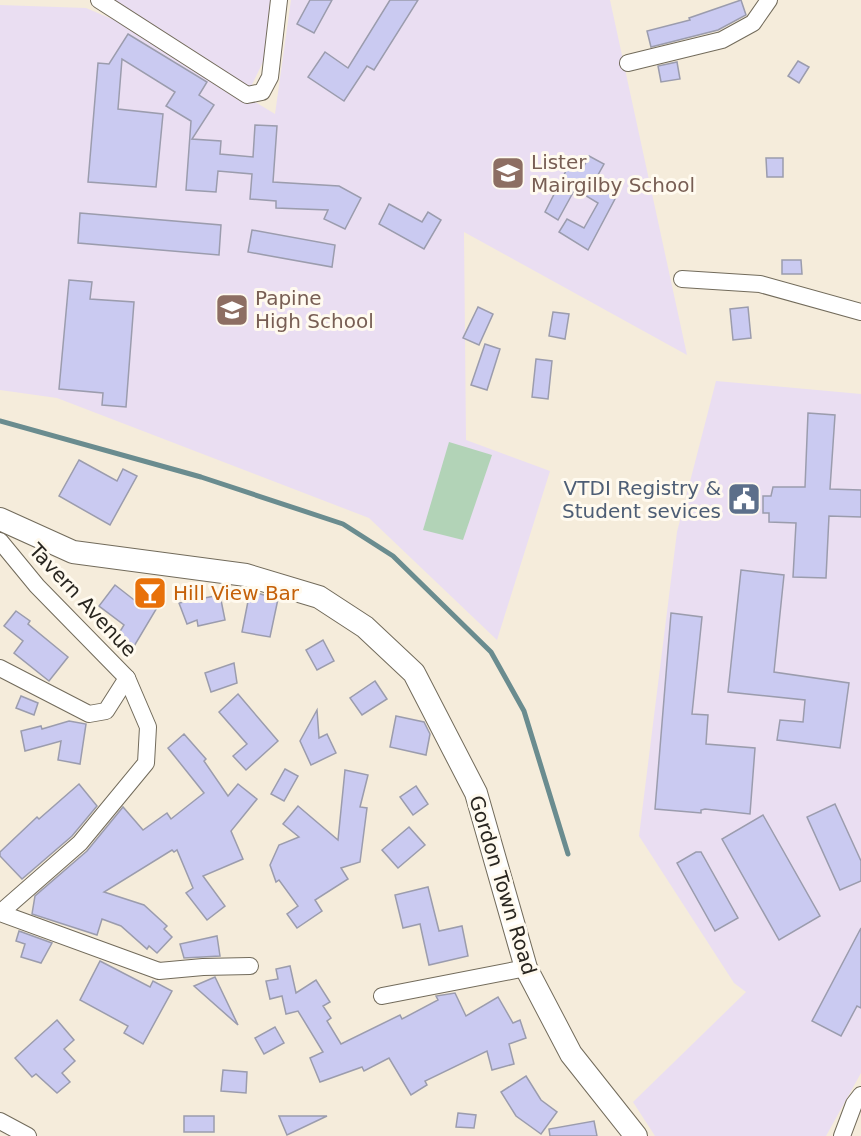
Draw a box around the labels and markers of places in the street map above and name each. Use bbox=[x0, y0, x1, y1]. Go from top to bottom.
place label: Lister Mairgilby School bbox=[531, 150, 695, 197]
school or university icon: Lister Mairgilby School bbox=[490, 155, 526, 191]
place label: Papine High School bbox=[255, 286, 374, 333]
school or university icon: Papine High School bbox=[214, 292, 250, 328]
place label: VTDI Registry & Student sevices bbox=[562, 476, 721, 523]
public building icon: VTDI Registry & Student sevices bbox=[726, 481, 762, 517]
bar icon: Hill View Bar bbox=[132, 575, 168, 611]
place label: Hill View Bar bbox=[173, 581, 300, 605]

